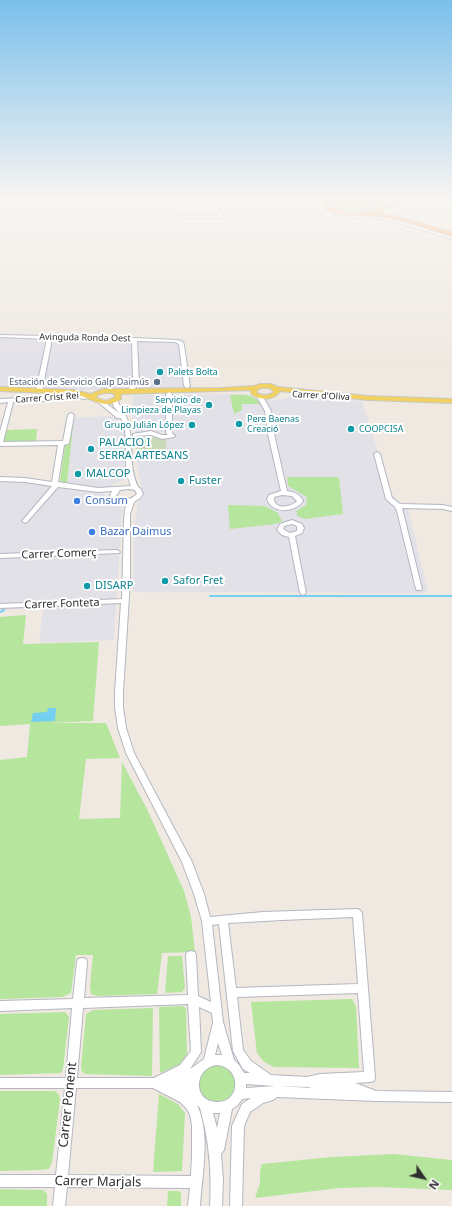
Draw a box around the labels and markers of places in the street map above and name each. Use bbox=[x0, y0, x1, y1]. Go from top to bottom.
marker: Palets Bolta bbox=[155, 367, 165, 377]
place label: Palets Bolta bbox=[168, 367, 218, 377]
place label: Estación de Servicio Galp Daimús bbox=[9, 377, 149, 387]
marker: Estación de Servicio Galp Daimús bbox=[152, 377, 162, 387]
place label: Servicio de Limpieza de Playas bbox=[121, 395, 201, 416]
marker: Servicio de Limpieza de Playas bbox=[204, 400, 214, 410]
place label: Pere Baenas Creació bbox=[247, 414, 299, 435]
marker: Pere Baenas Creació bbox=[234, 419, 244, 429]
place label: Grupo Julián López bbox=[104, 420, 184, 430]
marker: Grupo Julián López bbox=[187, 420, 197, 430]
marker: COOPCISA bbox=[346, 424, 356, 434]
place label: COOPCISA bbox=[359, 424, 403, 434]
place label: PALACIO I SERRA ARTESANS bbox=[99, 436, 188, 462]
marker: PALACIO I SERRA ARTESANS bbox=[86, 444, 96, 454]
place label: MALCOP bbox=[86, 467, 131, 481]
marker: MALCOP bbox=[73, 469, 83, 479]
place label: Fuster bbox=[189, 474, 221, 488]
marker: Fuster bbox=[176, 476, 186, 486]
place label: Consum bbox=[85, 494, 128, 508]
marker: Consum bbox=[72, 496, 82, 506]
place label: Bazar Daimus bbox=[100, 525, 171, 539]
marker: Bazar Daimus bbox=[87, 527, 97, 537]
place label: Safor Fret bbox=[173, 574, 223, 588]
marker: Safor Fret bbox=[160, 576, 170, 586]
place label: DISARP bbox=[95, 579, 133, 593]
marker: DISARP bbox=[82, 581, 92, 591]

